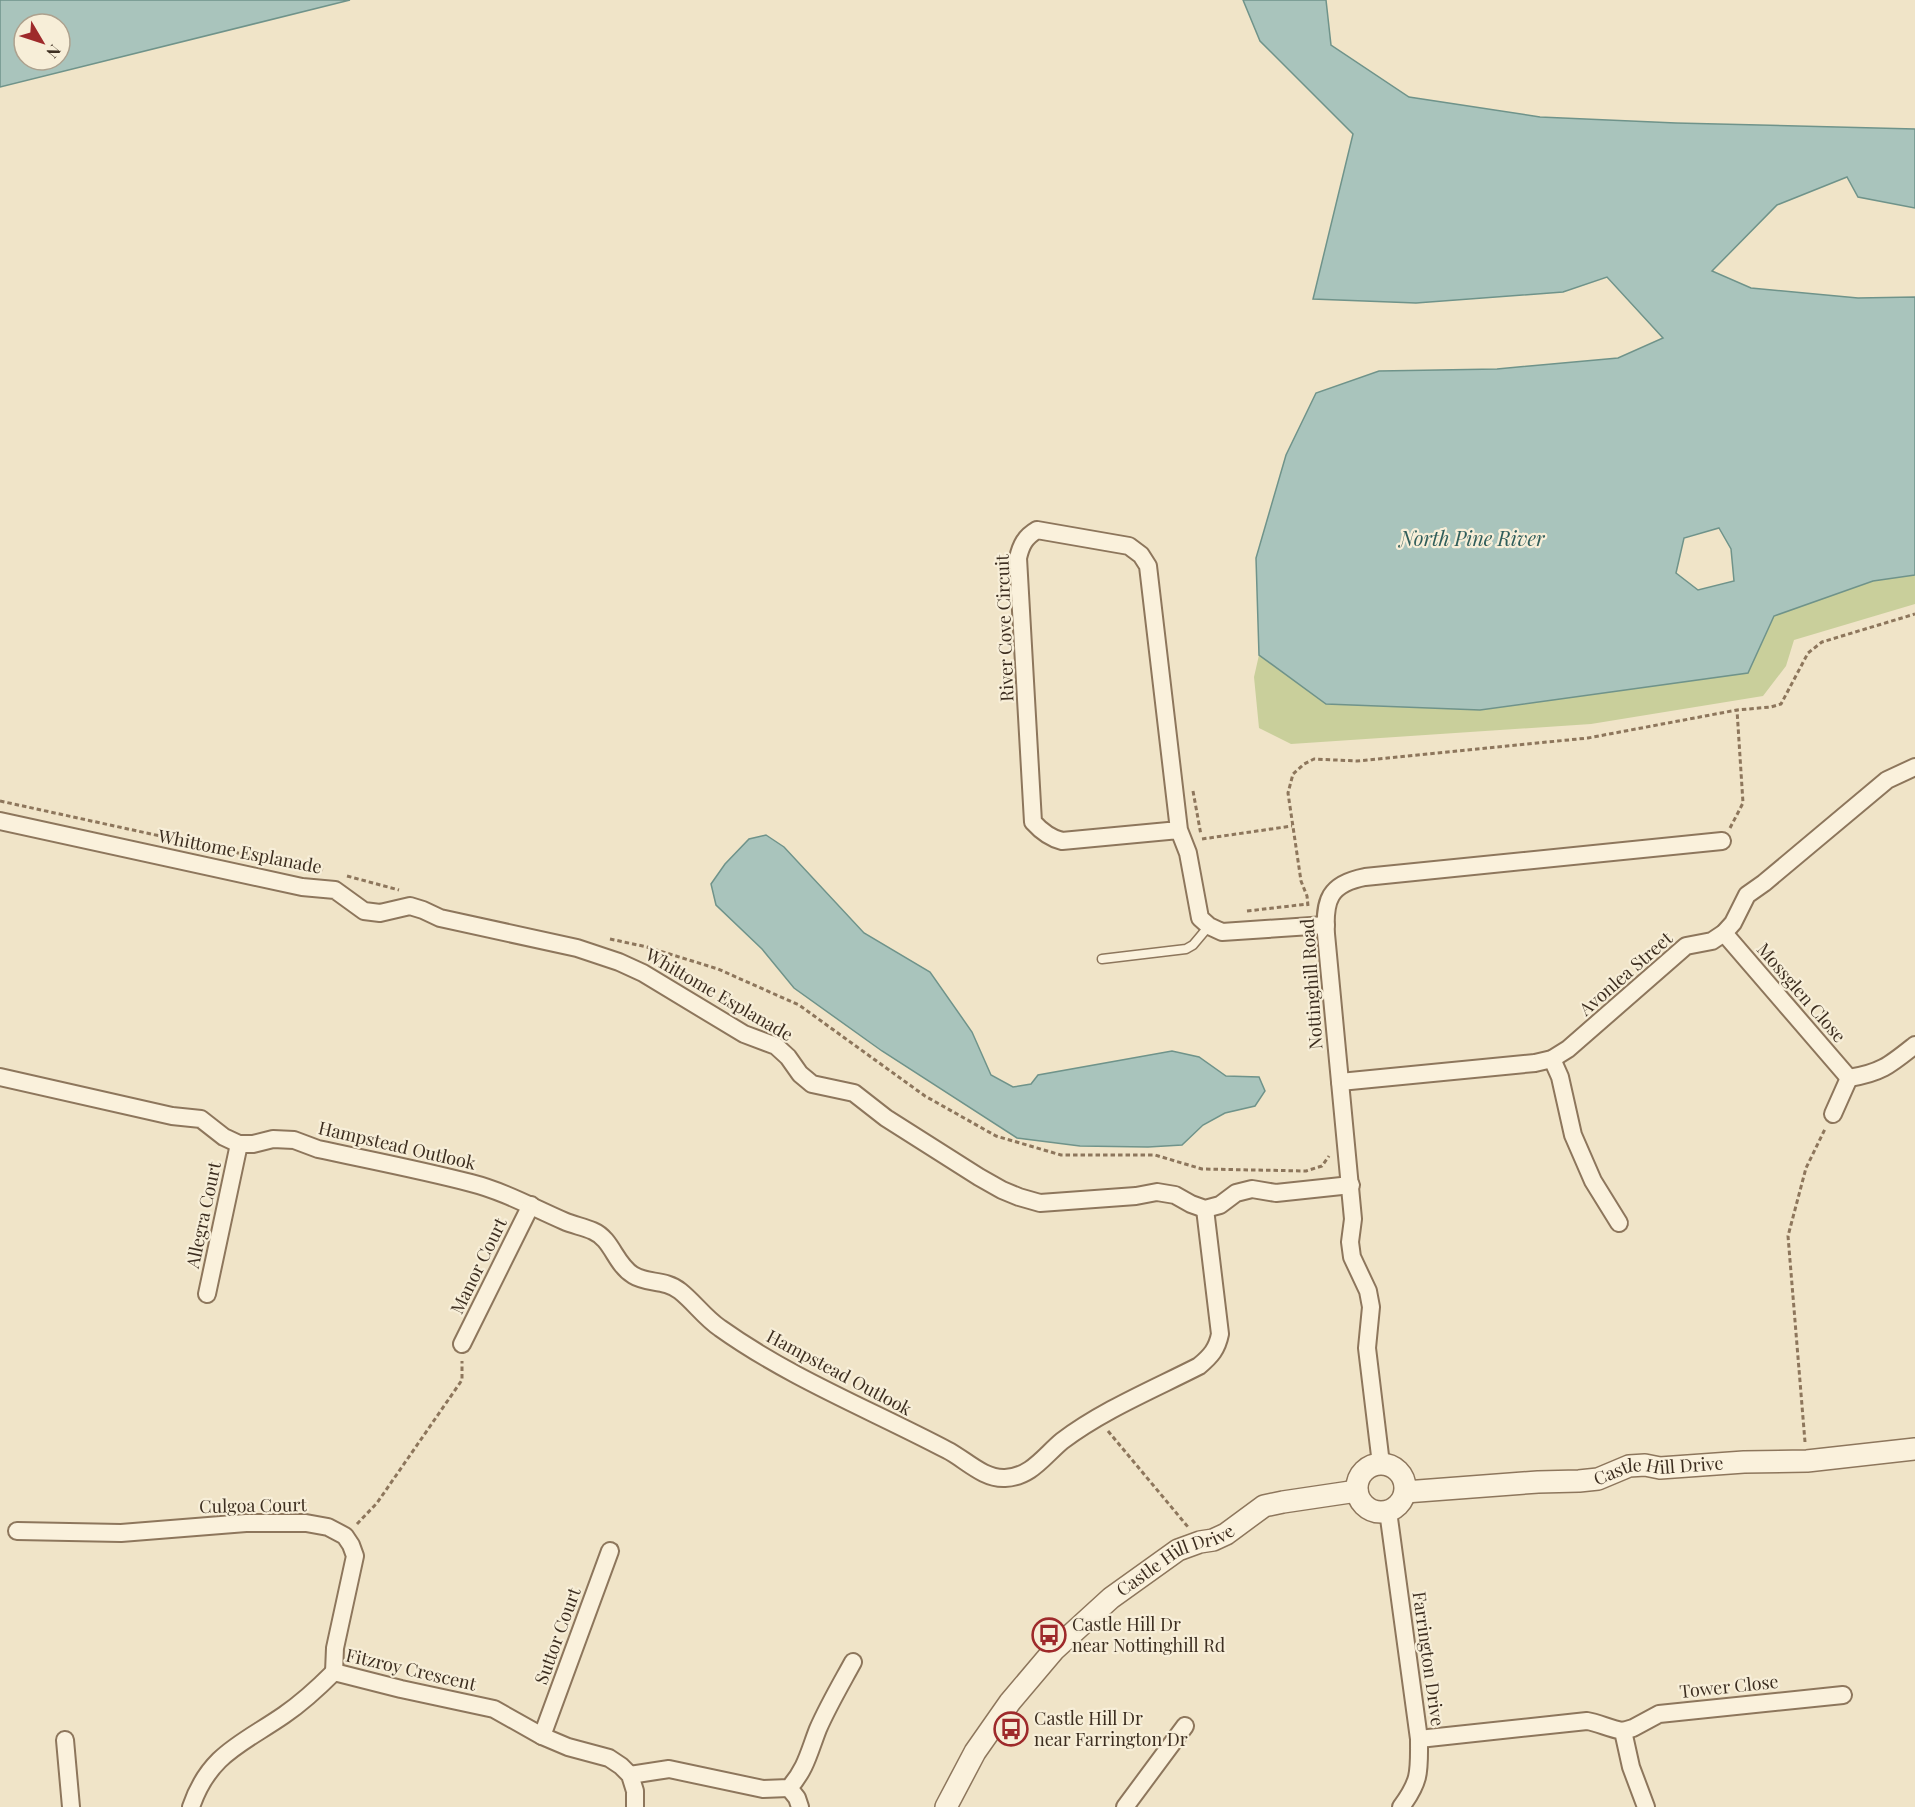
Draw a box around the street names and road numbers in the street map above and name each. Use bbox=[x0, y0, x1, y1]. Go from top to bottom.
street label: River Cove Circuit bbox=[989, 553, 1019, 702]
street label: Whittome Esplanade bbox=[155, 823, 324, 879]
street label: Nottinghill Road bbox=[1294, 917, 1328, 1050]
street label: Avonlea Street bbox=[1573, 926, 1678, 1021]
street label: Mossglen Close bbox=[1752, 937, 1852, 1047]
street label: Whittome Esplanade bbox=[641, 942, 798, 1046]
street label: Hampstead Outlook bbox=[316, 1115, 478, 1175]
street label: Allegra Court bbox=[180, 1159, 226, 1271]
street label: Manor Court bbox=[444, 1213, 512, 1318]
street label: Hampstead Outlook bbox=[763, 1324, 916, 1421]
street label: Castle Hill Drive bbox=[1590, 1450, 1724, 1491]
street label: Culgoa Court bbox=[199, 1492, 308, 1518]
street label: Castle Hill Drive bbox=[1111, 1519, 1239, 1601]
street label: Suttor Court bbox=[528, 1583, 586, 1687]
street label: Farrington Drive bbox=[1408, 1590, 1450, 1728]
street label: Fitzroy Crescent bbox=[344, 1642, 479, 1696]
street label: Tower Close bbox=[1678, 1669, 1780, 1703]

